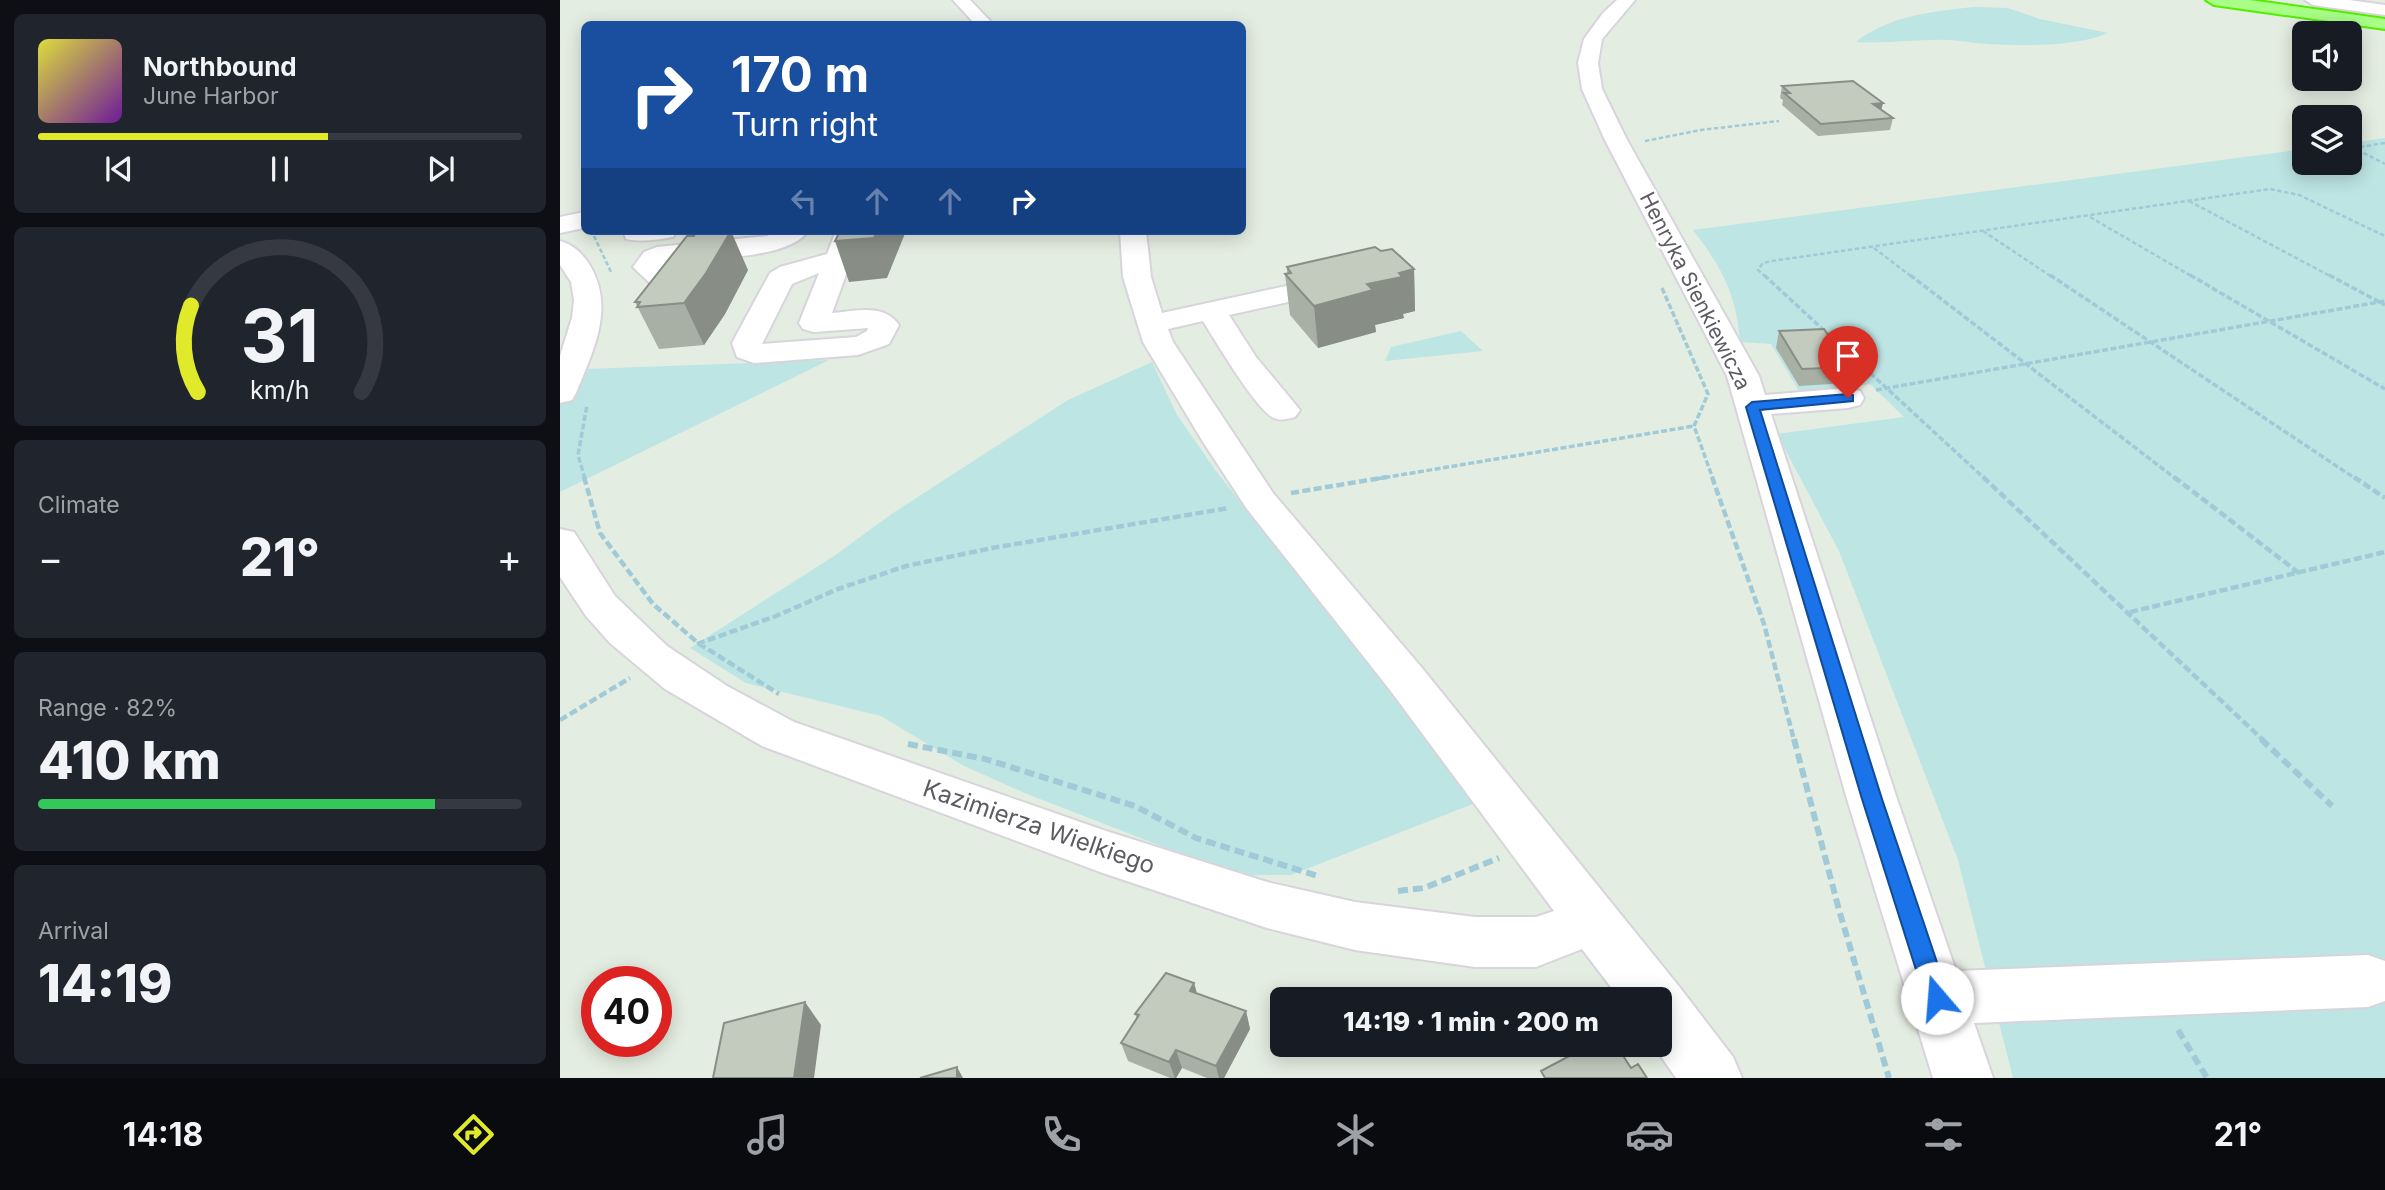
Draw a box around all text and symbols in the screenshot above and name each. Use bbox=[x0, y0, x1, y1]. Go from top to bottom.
map controls bbox=[2292, 21, 2362, 175]
button: sound bbox=[2292, 21, 2362, 91]
text: 170 m bbox=[731, 45, 869, 104]
icon: right bbox=[616, 49, 707, 140]
text: Northbound bbox=[143, 51, 297, 82]
text: June Harbor bbox=[143, 82, 279, 110]
text: Turn right bbox=[731, 105, 878, 144]
button: layers bbox=[2292, 105, 2362, 175]
icon: previous bbox=[100, 150, 138, 188]
icon: pause bbox=[261, 150, 299, 188]
icon: next bbox=[422, 150, 460, 188]
icon: left bbox=[785, 182, 823, 220]
icon: ahead bbox=[858, 182, 896, 220]
icon: ahead bbox=[931, 182, 969, 220]
icon: right bbox=[1004, 182, 1042, 220]
street label: Henryka Sienkiewicza bbox=[1635, 188, 1756, 394]
text: 31 bbox=[241, 292, 319, 381]
pin bbox=[1818, 326, 1878, 398]
icon: arrive bbox=[1829, 337, 1867, 375]
text: km/h bbox=[250, 375, 310, 405]
text: Climate bbox=[38, 491, 120, 519]
text: 21° bbox=[240, 526, 320, 589]
text: − bbox=[38, 535, 63, 581]
text: + bbox=[497, 535, 522, 581]
text: Range · 82% bbox=[38, 694, 177, 722]
text: 410 km bbox=[38, 729, 221, 792]
street label: Kazimierza Wielkiego bbox=[919, 773, 1159, 880]
text: Arrival bbox=[38, 917, 109, 945]
text: 14:19 bbox=[38, 952, 172, 1015]
position arrow bbox=[1900, 961, 1974, 1035]
speed limit sign: 40 bbox=[581, 966, 672, 1057]
text: 14:19 · 1 min · 200 m bbox=[1343, 1006, 1599, 1037]
icon: directions bbox=[449, 1110, 498, 1159]
icon: music bbox=[743, 1110, 792, 1159]
icon: phone bbox=[1037, 1110, 1086, 1159]
icon: climate bbox=[1331, 1110, 1380, 1159]
icon: car bbox=[1625, 1110, 1674, 1159]
icon: filters bbox=[1919, 1110, 1968, 1159]
text: 14:18 bbox=[123, 1115, 203, 1154]
text: 21° bbox=[2214, 1115, 2262, 1154]

